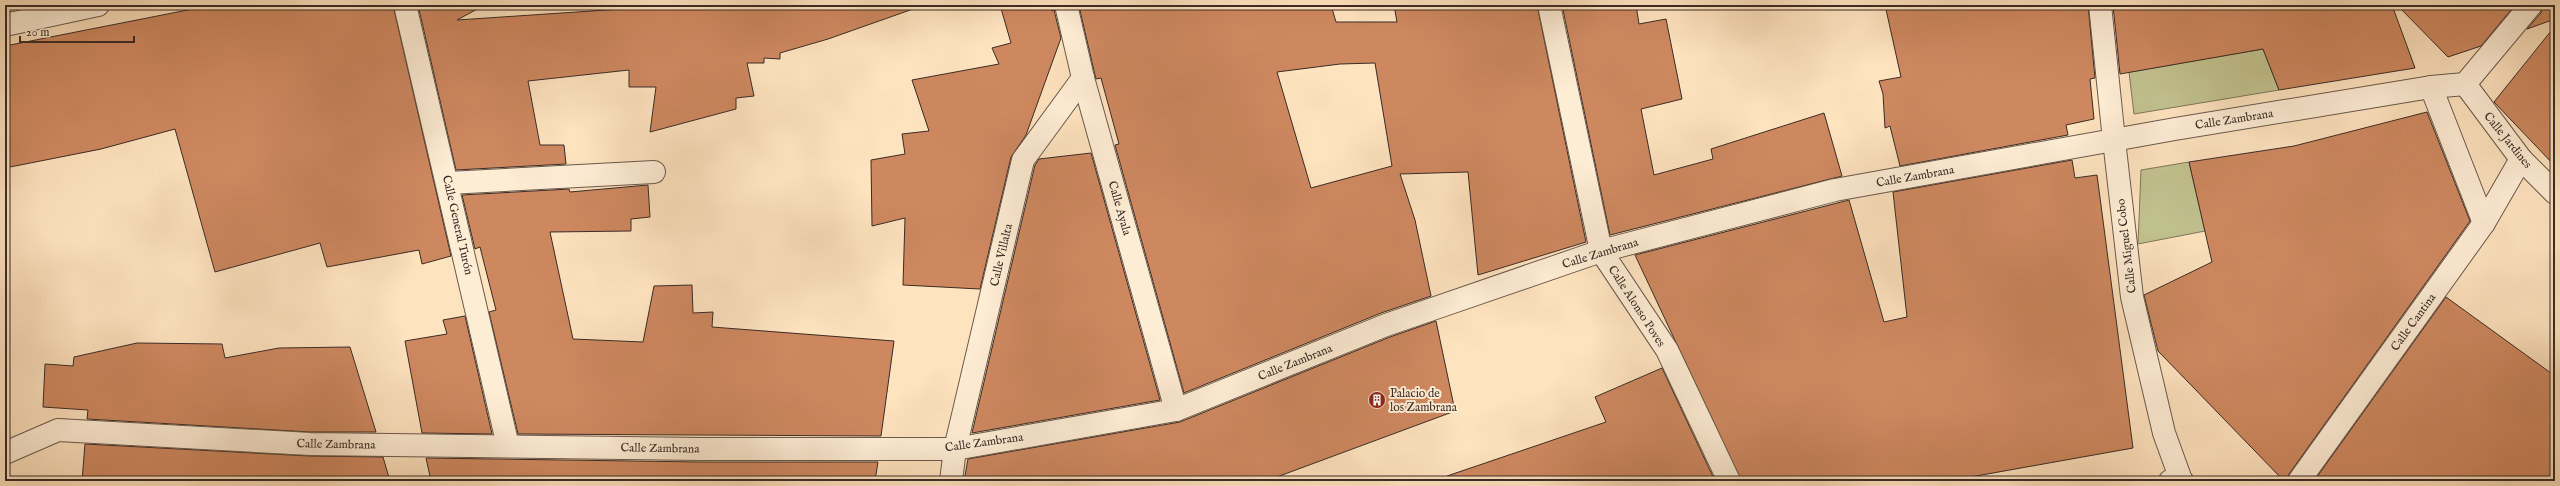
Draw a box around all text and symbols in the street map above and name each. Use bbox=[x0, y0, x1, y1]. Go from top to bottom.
scale bar bbox=[20, 18, 134, 44]
text: 20 m bbox=[26, 25, 49, 40]
street label: Calle Zambrana bbox=[2194, 106, 2275, 133]
street label: Calle Jardines bbox=[2480, 109, 2535, 172]
street label: Calle Zambrana bbox=[1875, 162, 1956, 191]
street label: Calle General Turón bbox=[439, 174, 476, 277]
street label: Calle Ayala bbox=[1105, 179, 1135, 238]
street label: Calle Miguel Cobo bbox=[2113, 197, 2140, 294]
street label: Calle Villalta bbox=[987, 222, 1016, 288]
street label: Calle Zambrana bbox=[1560, 235, 1641, 272]
street label: Calle Alonso Poves bbox=[1605, 263, 1668, 350]
street label: Calle Cantina bbox=[2388, 290, 2440, 354]
street label: Calle Zambrana bbox=[1256, 340, 1335, 384]
place label: Palacio de los Zambrana bbox=[1390, 386, 1458, 415]
building icon: Palacio de los Zambrana bbox=[1367, 390, 1387, 410]
street label: Calle Zambrana bbox=[944, 429, 1025, 455]
street label: Calle Zambrana bbox=[296, 436, 376, 453]
street label: Calle Zambrana bbox=[620, 440, 700, 457]

